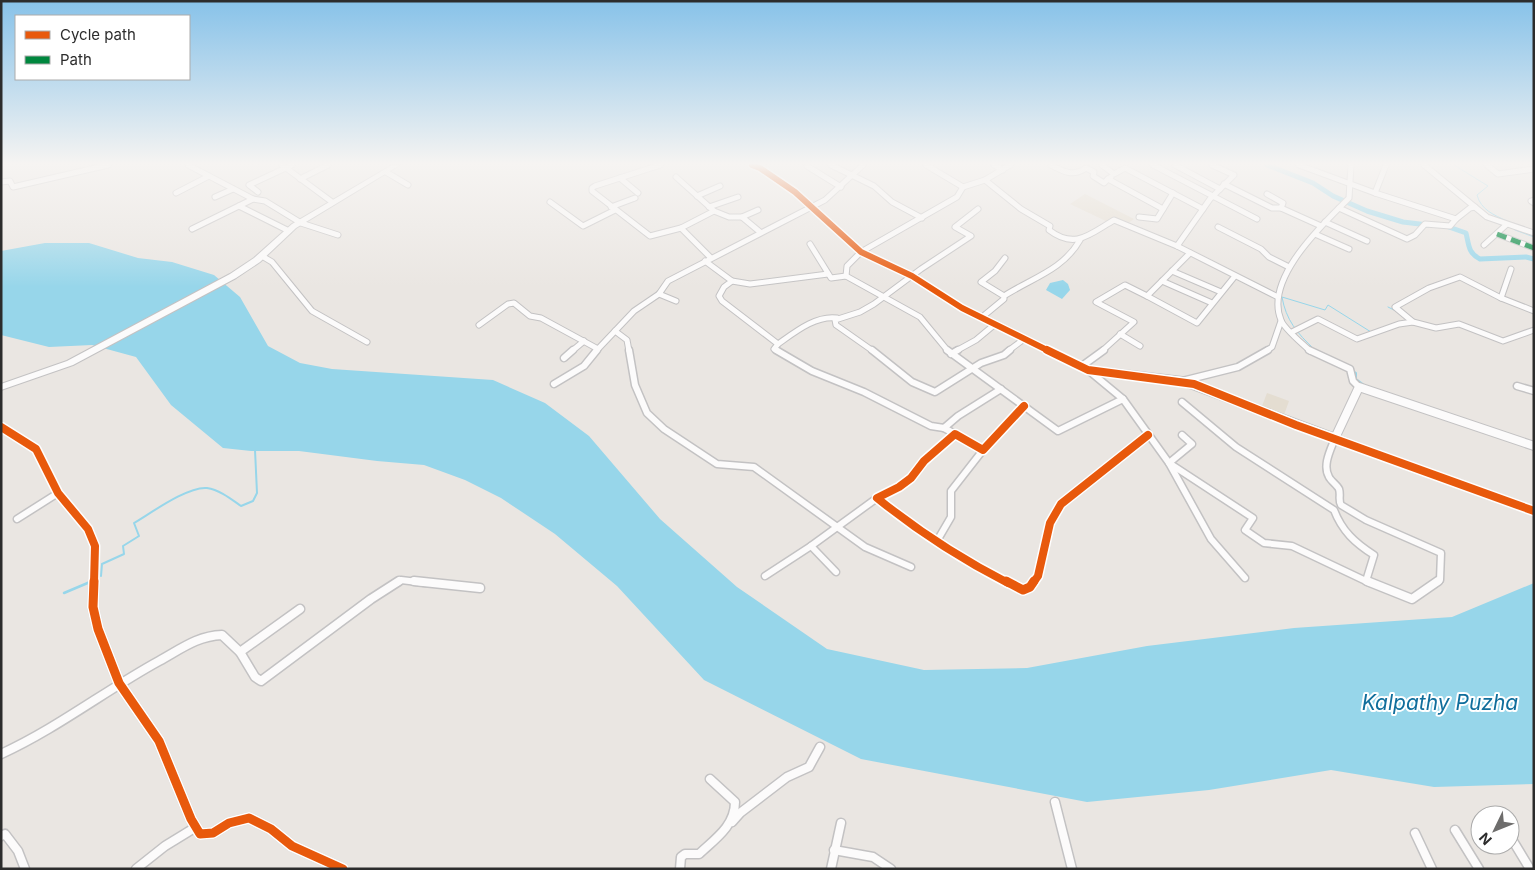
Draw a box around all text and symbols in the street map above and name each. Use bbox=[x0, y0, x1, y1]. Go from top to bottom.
legend bbox=[15, 15, 190, 80]
text: Cycle path bbox=[60, 25, 136, 44]
text: Path bbox=[60, 50, 92, 69]
water label: Kalpathy Puzha bbox=[1362, 690, 1518, 715]
north arrow bbox=[1470, 805, 1520, 855]
text: N bbox=[1475, 830, 1495, 849]

